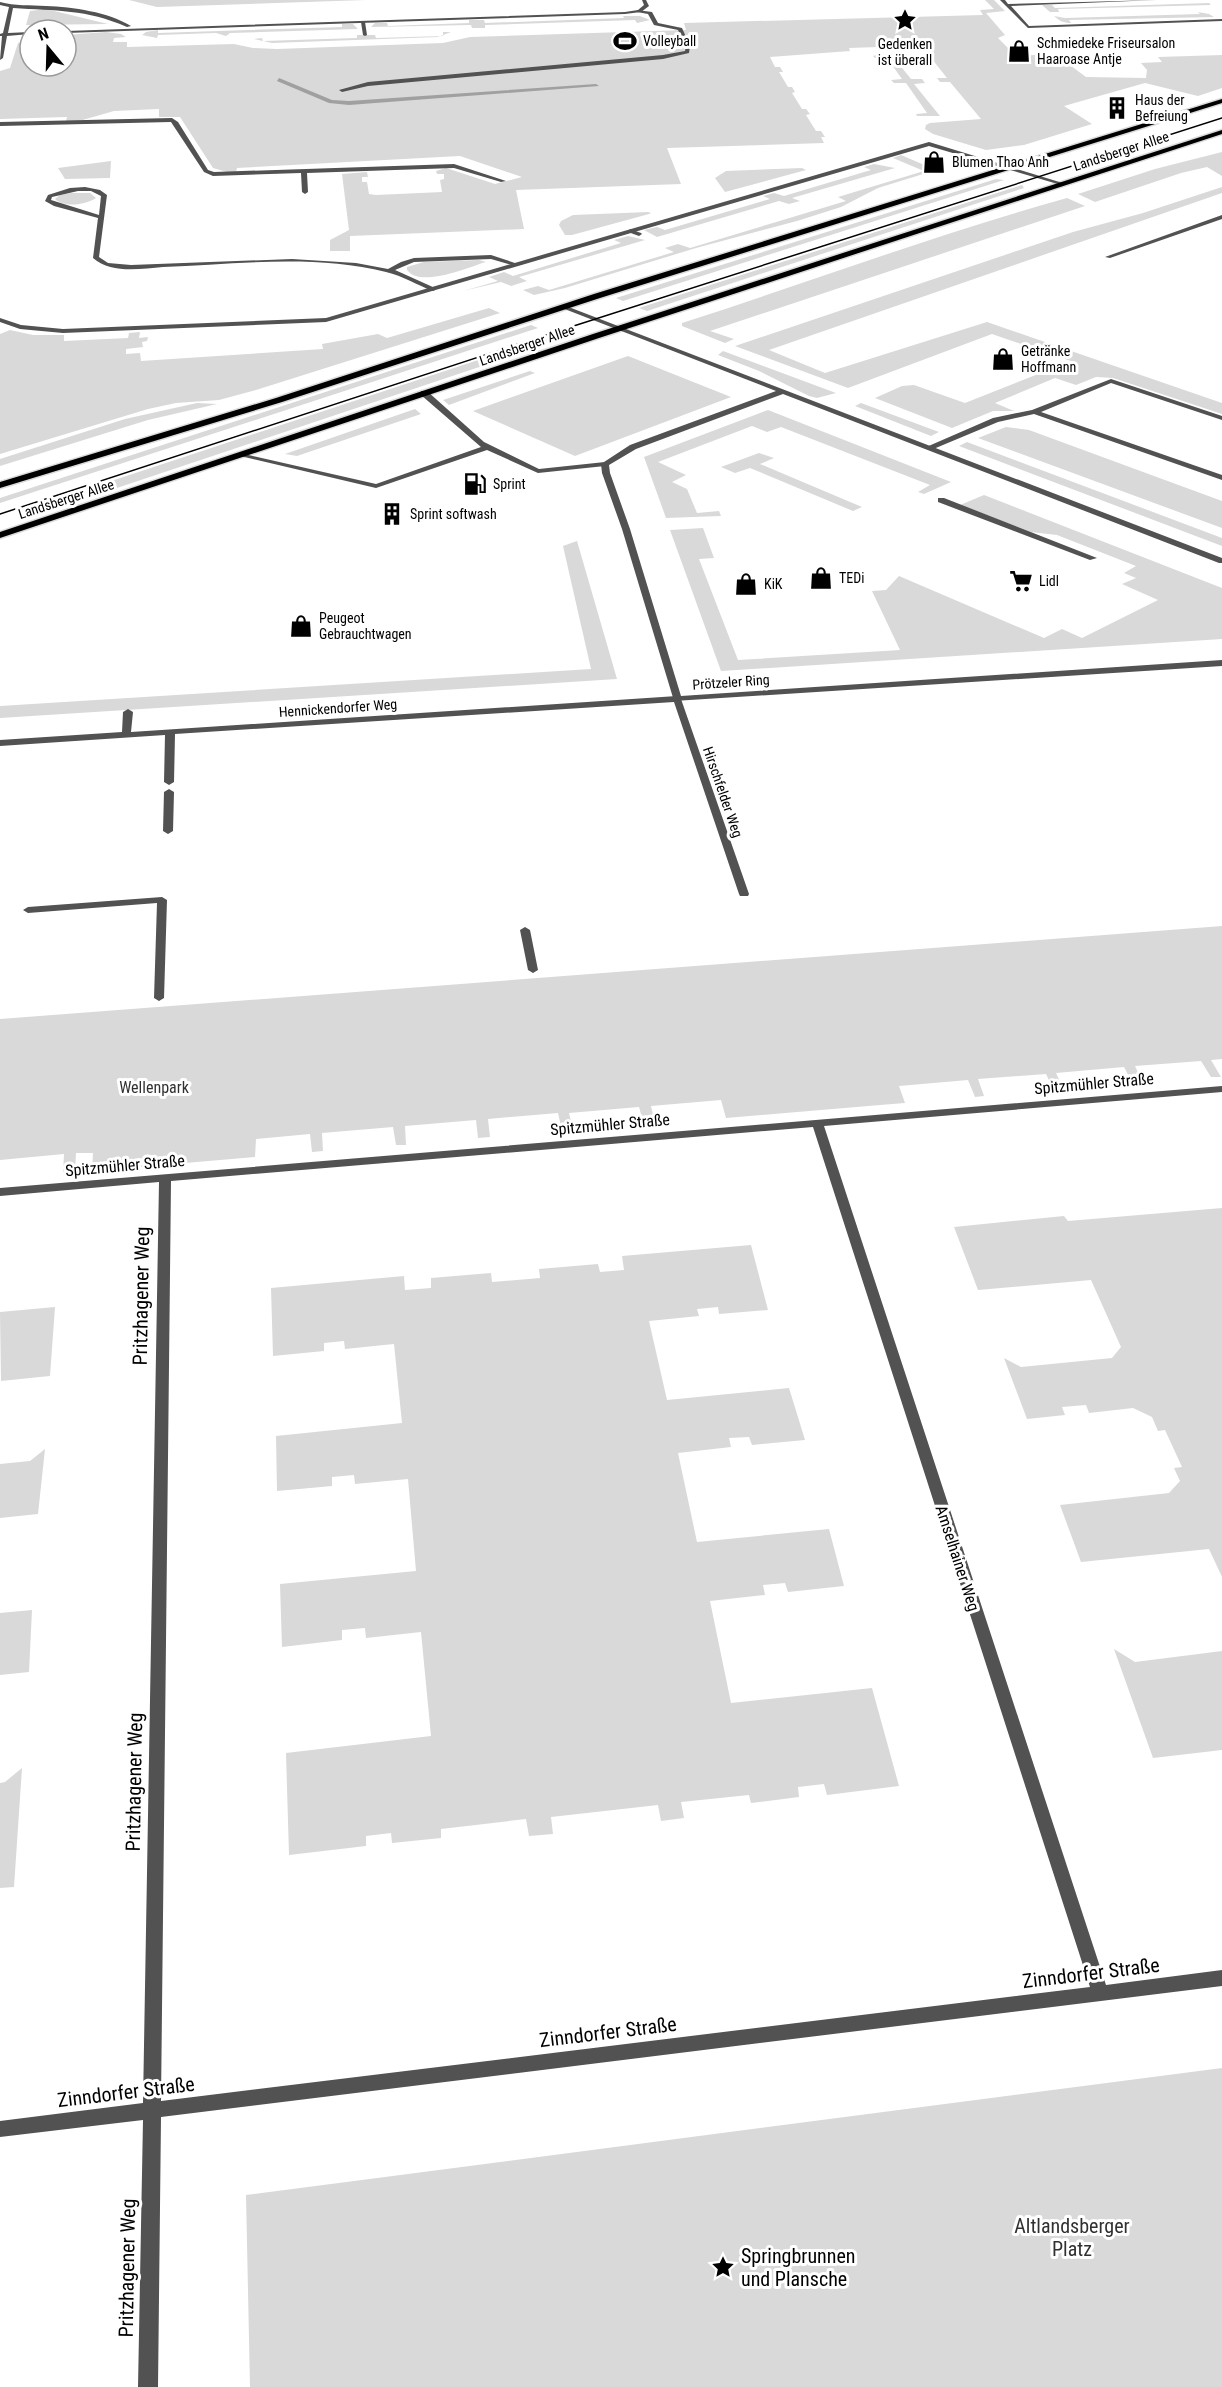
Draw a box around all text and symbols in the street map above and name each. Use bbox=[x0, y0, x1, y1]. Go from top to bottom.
place icon: Gedenken ist überall bbox=[892, 7, 918, 33]
north arrow bbox=[18, 18, 78, 78]
text: N bbox=[36, 24, 51, 45]
sports icon: Volleyball bbox=[612, 28, 638, 54]
place label: Volleyball bbox=[643, 33, 696, 49]
place label: Schmiedeke Friseursalon Haaroase Antje bbox=[1037, 35, 1175, 67]
place label: Gedenken ist überall bbox=[878, 36, 932, 68]
shop icon: Schmiedeke Friseursalon Haaroase Antje bbox=[1006, 38, 1032, 64]
place label: Haus der Befreiung bbox=[1135, 92, 1188, 124]
building icon: Haus der Befreiung bbox=[1104, 95, 1130, 121]
street label: Landsberger Allee bbox=[1071, 128, 1171, 174]
shop icon: Blumen Thao Anh bbox=[921, 149, 947, 175]
place label: Blumen Thao Anh bbox=[952, 154, 1049, 170]
street label: Landsberger Allee bbox=[477, 321, 577, 369]
place label: Getränke Hoffmann bbox=[1021, 343, 1076, 375]
shop icon: Getränke Hoffmann bbox=[990, 346, 1016, 372]
fuel station icon: Sprint bbox=[462, 471, 488, 497]
street label: Landsberger Allee bbox=[16, 476, 116, 522]
place label: Sprint bbox=[493, 476, 526, 492]
building icon: Sprint softwash bbox=[379, 501, 405, 527]
place label: Sprint softwash bbox=[410, 506, 497, 522]
shop icon: TEDi bbox=[808, 565, 834, 591]
supermarket icon: Lidl bbox=[1008, 568, 1034, 594]
place label: TEDi bbox=[839, 570, 864, 586]
shop icon: KiK bbox=[733, 571, 759, 597]
place label: Lidl bbox=[1039, 573, 1059, 589]
place label: KiK bbox=[764, 576, 783, 592]
place label: Peugeot Gebrauchtwagen bbox=[319, 610, 412, 642]
shop icon: Peugeot Gebrauchtwagen bbox=[288, 613, 314, 639]
street label: Prötzeler Ring bbox=[692, 671, 770, 693]
street label: Hennickendorfer Weg bbox=[278, 696, 398, 720]
street label: Hirschfelder Weg bbox=[700, 745, 746, 839]
street label: Spitzmühler Straße bbox=[1033, 1069, 1155, 1098]
park label: Wellenpark bbox=[119, 1078, 190, 1097]
street label: Spitzmühler Straße bbox=[549, 1110, 671, 1139]
street label: Spitzmühler Straße bbox=[64, 1151, 186, 1180]
street label: Pritzhagener Weg bbox=[128, 1226, 154, 1366]
street label: Amselhainer Weg bbox=[932, 1503, 984, 1613]
street label: Pritzhagener Weg bbox=[121, 1712, 147, 1852]
street label: Zinndorfer Straße bbox=[1021, 1953, 1161, 1993]
street label: Zinndorfer Straße bbox=[538, 2012, 678, 2052]
street label: Zinndorfer Straße bbox=[56, 2072, 196, 2112]
street label: Pritzhagener Weg bbox=[114, 2198, 140, 2338]
park label: Altlandsberger Platz bbox=[1014, 2214, 1130, 2261]
place label: Springbrunnen und Plansche bbox=[741, 2244, 856, 2291]
place icon: Springbrunnen und Plansche bbox=[710, 2254, 736, 2280]

